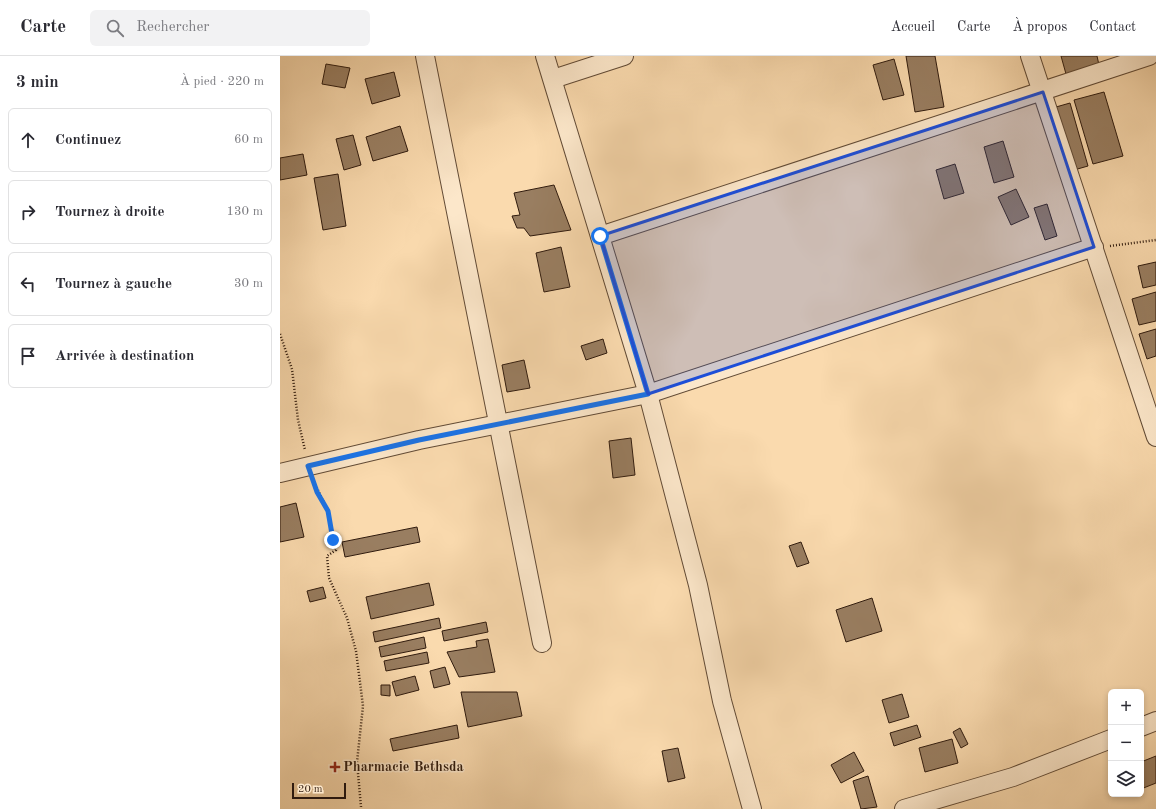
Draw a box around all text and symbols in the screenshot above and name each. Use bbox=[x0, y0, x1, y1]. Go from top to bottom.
search box bbox=[90, 10, 370, 46]
icon: search bbox=[104, 17, 126, 39]
text: Carte bbox=[20, 18, 66, 37]
text: Rechercher bbox=[136, 20, 209, 35]
text: Accueil bbox=[891, 20, 935, 34]
text: Carte bbox=[957, 20, 990, 34]
text: À propos bbox=[1012, 20, 1067, 34]
text: Contact bbox=[1089, 20, 1136, 34]
text: 3 min bbox=[16, 74, 59, 91]
text: À pied · 220 m bbox=[180, 75, 264, 88]
icon: ahead bbox=[17, 129, 39, 151]
text: Continuez bbox=[55, 133, 121, 148]
text: 60 m bbox=[234, 133, 263, 146]
icon: right bbox=[17, 201, 39, 223]
text: Tournez à droite bbox=[55, 205, 165, 220]
text: 130 m bbox=[226, 205, 263, 218]
route start bbox=[591, 227, 609, 245]
icon: left bbox=[17, 273, 39, 295]
text: Tournez à gauche bbox=[55, 277, 172, 292]
text: 30 m bbox=[234, 277, 263, 290]
icon: arrive bbox=[17, 345, 39, 367]
text: Arrivée à destination bbox=[55, 349, 194, 364]
route end bbox=[324, 531, 342, 549]
map controls bbox=[1108, 689, 1144, 797]
button: + bbox=[1108, 689, 1144, 725]
button: − bbox=[1108, 725, 1144, 761]
place label: Pharmacie Bethsda bbox=[343, 760, 464, 774]
button: layers bbox=[1108, 761, 1144, 797]
marker: Pharmacie Bethsda bbox=[330, 762, 340, 772]
scale bar bbox=[292, 781, 346, 800]
text: 20 m bbox=[298, 784, 323, 795]

